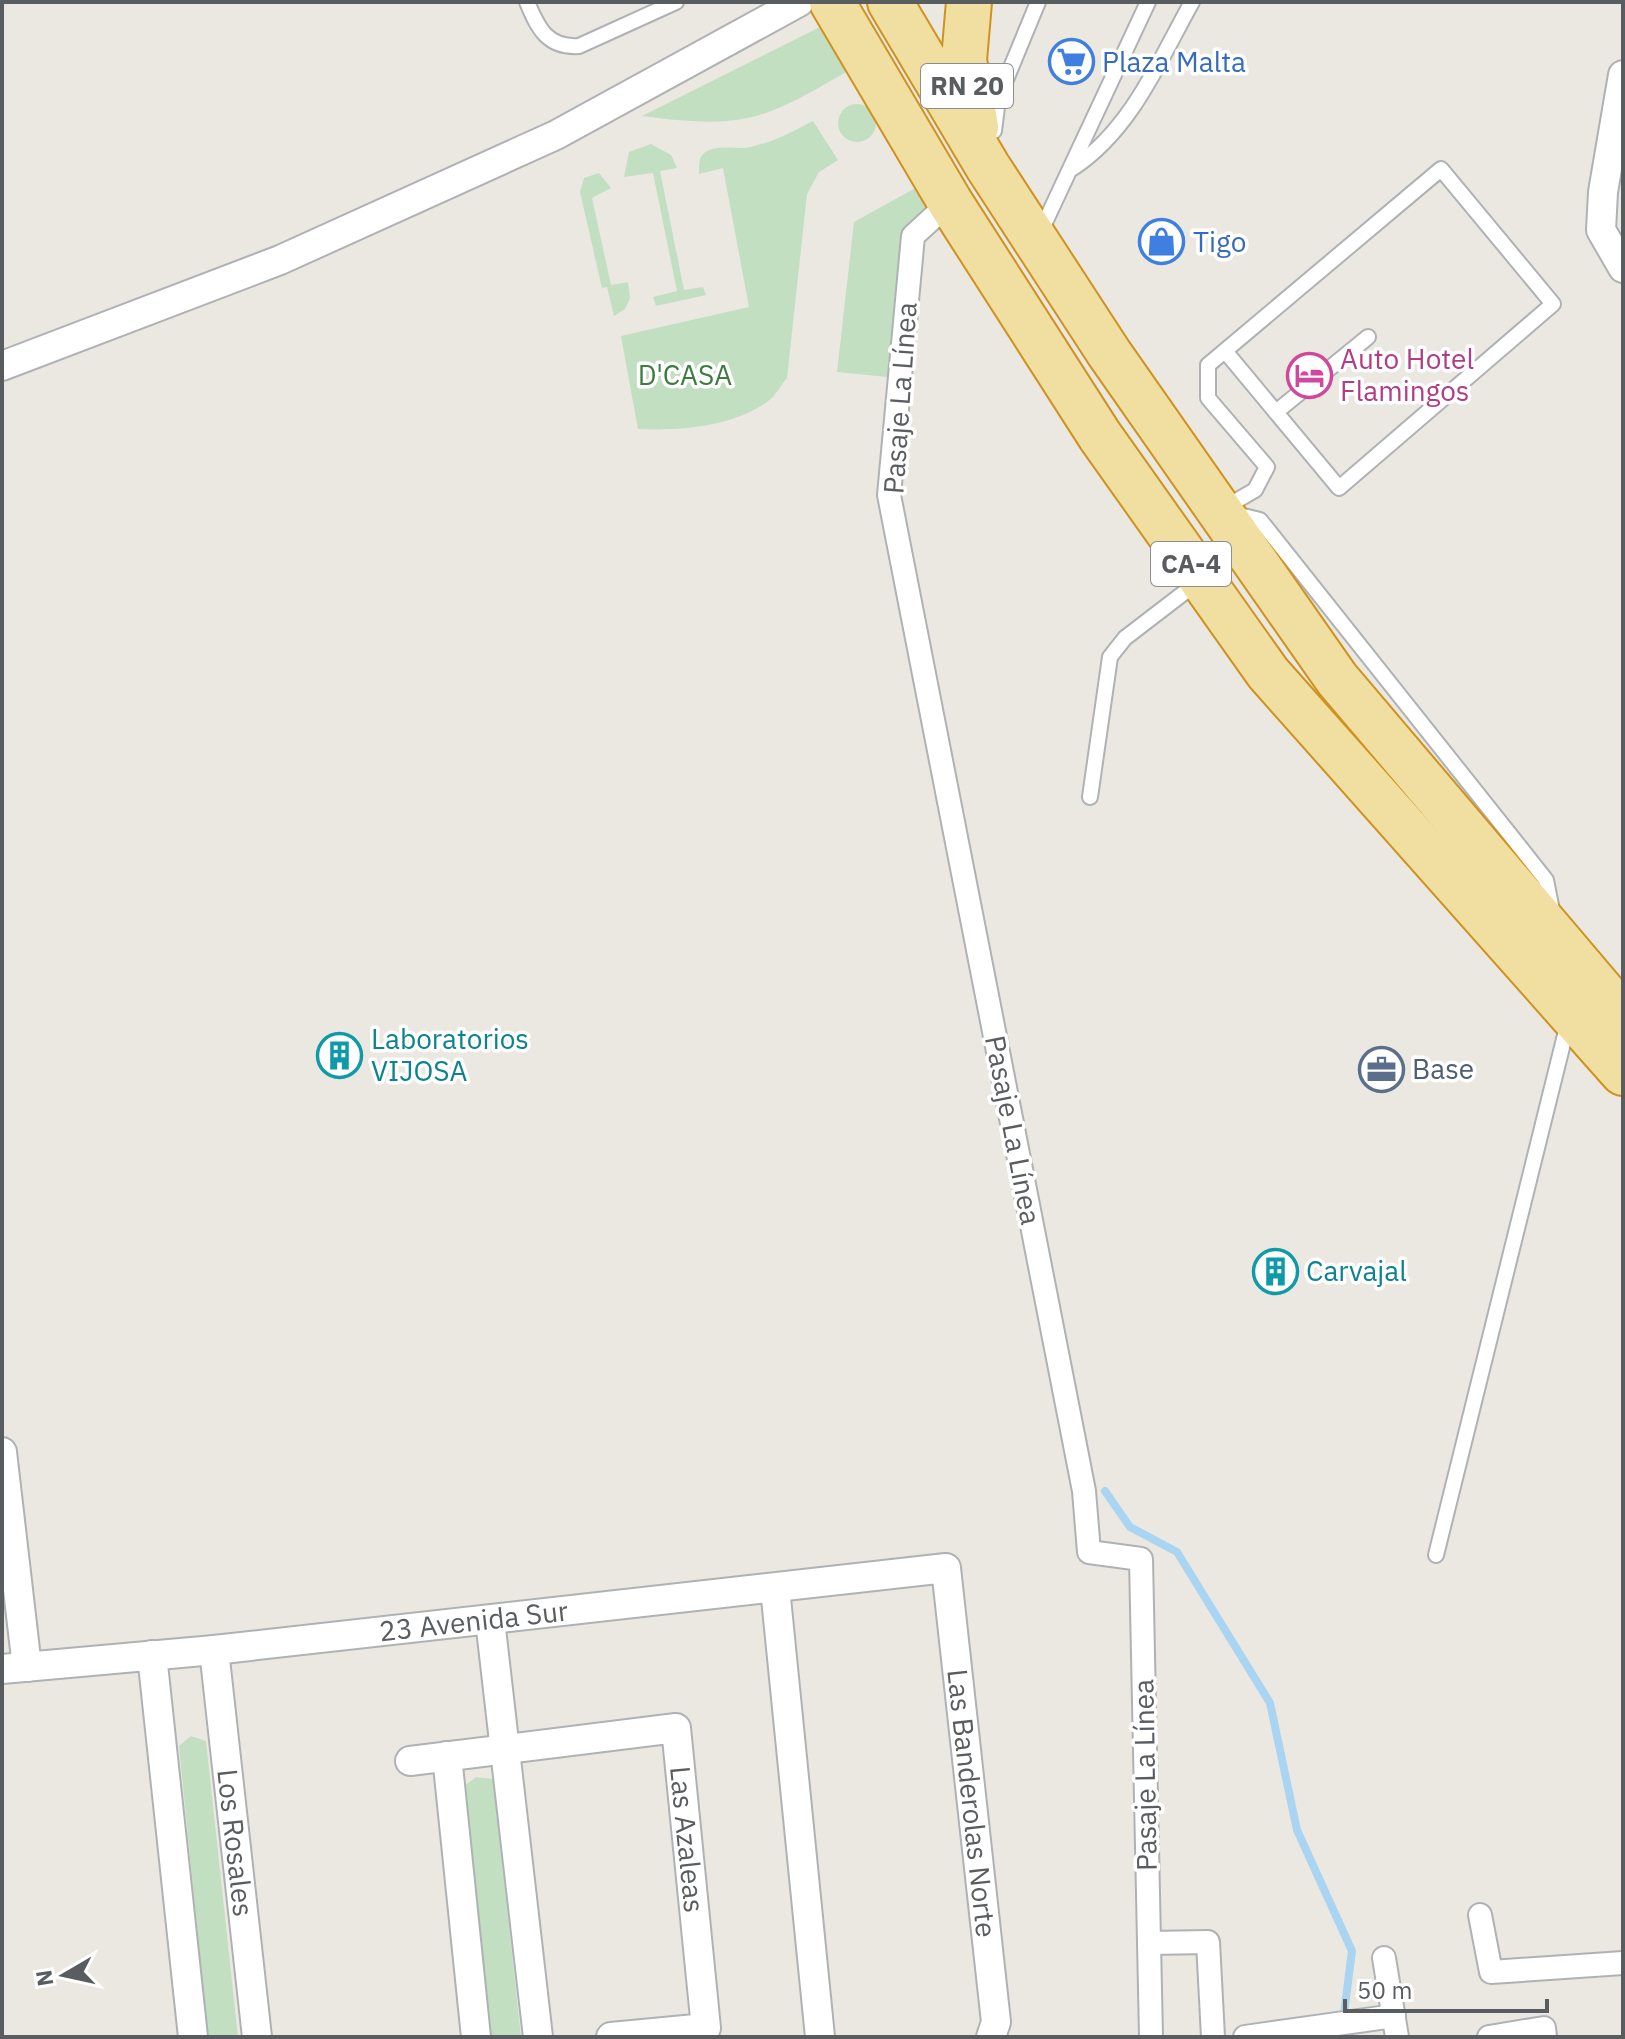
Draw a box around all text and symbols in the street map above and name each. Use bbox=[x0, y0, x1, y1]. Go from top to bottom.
supermarket icon: Plaza Malta bbox=[1047, 38, 1095, 86]
place label: Plaza Malta bbox=[1102, 43, 1246, 80]
road number: RN 20 bbox=[921, 64, 1013, 108]
shop icon: Tigo bbox=[1138, 218, 1186, 266]
place label: Tigo bbox=[1193, 223, 1246, 260]
street label: Pasaje La Línea bbox=[874, 301, 925, 495]
place label: Auto Hotel Flamingos bbox=[1340, 340, 1474, 409]
hotel icon: Auto Hotel Flamingos bbox=[1285, 351, 1333, 399]
park label: D'CASA bbox=[638, 356, 732, 393]
road number: CA-4 bbox=[1151, 542, 1231, 586]
place label: Laboratorios VIJOSA bbox=[371, 1020, 529, 1089]
building icon: Laboratorios VIJOSA bbox=[316, 1031, 364, 1079]
street label: Pasaje La Línea bbox=[977, 1032, 1050, 1228]
office icon: Base bbox=[1357, 1045, 1405, 1093]
place label: Base bbox=[1412, 1050, 1474, 1087]
building icon: Carvajal bbox=[1251, 1247, 1299, 1295]
place label: Carvajal bbox=[1306, 1252, 1407, 1289]
street label: 23 Avenida Sur bbox=[377, 1591, 570, 1649]
street label: Las Banderolas Norte bbox=[939, 1667, 1006, 1939]
street label: Pasaje La Línea bbox=[1124, 1679, 1165, 1871]
street label: Las Azaleas bbox=[662, 1764, 713, 1914]
street label: Los Rosales bbox=[209, 1767, 262, 1918]
north arrow bbox=[24, 1935, 104, 2015]
scale bar bbox=[1345, 1963, 1547, 2013]
text: N bbox=[28, 1968, 59, 1988]
text: 50 m bbox=[1357, 1974, 1412, 2006]

